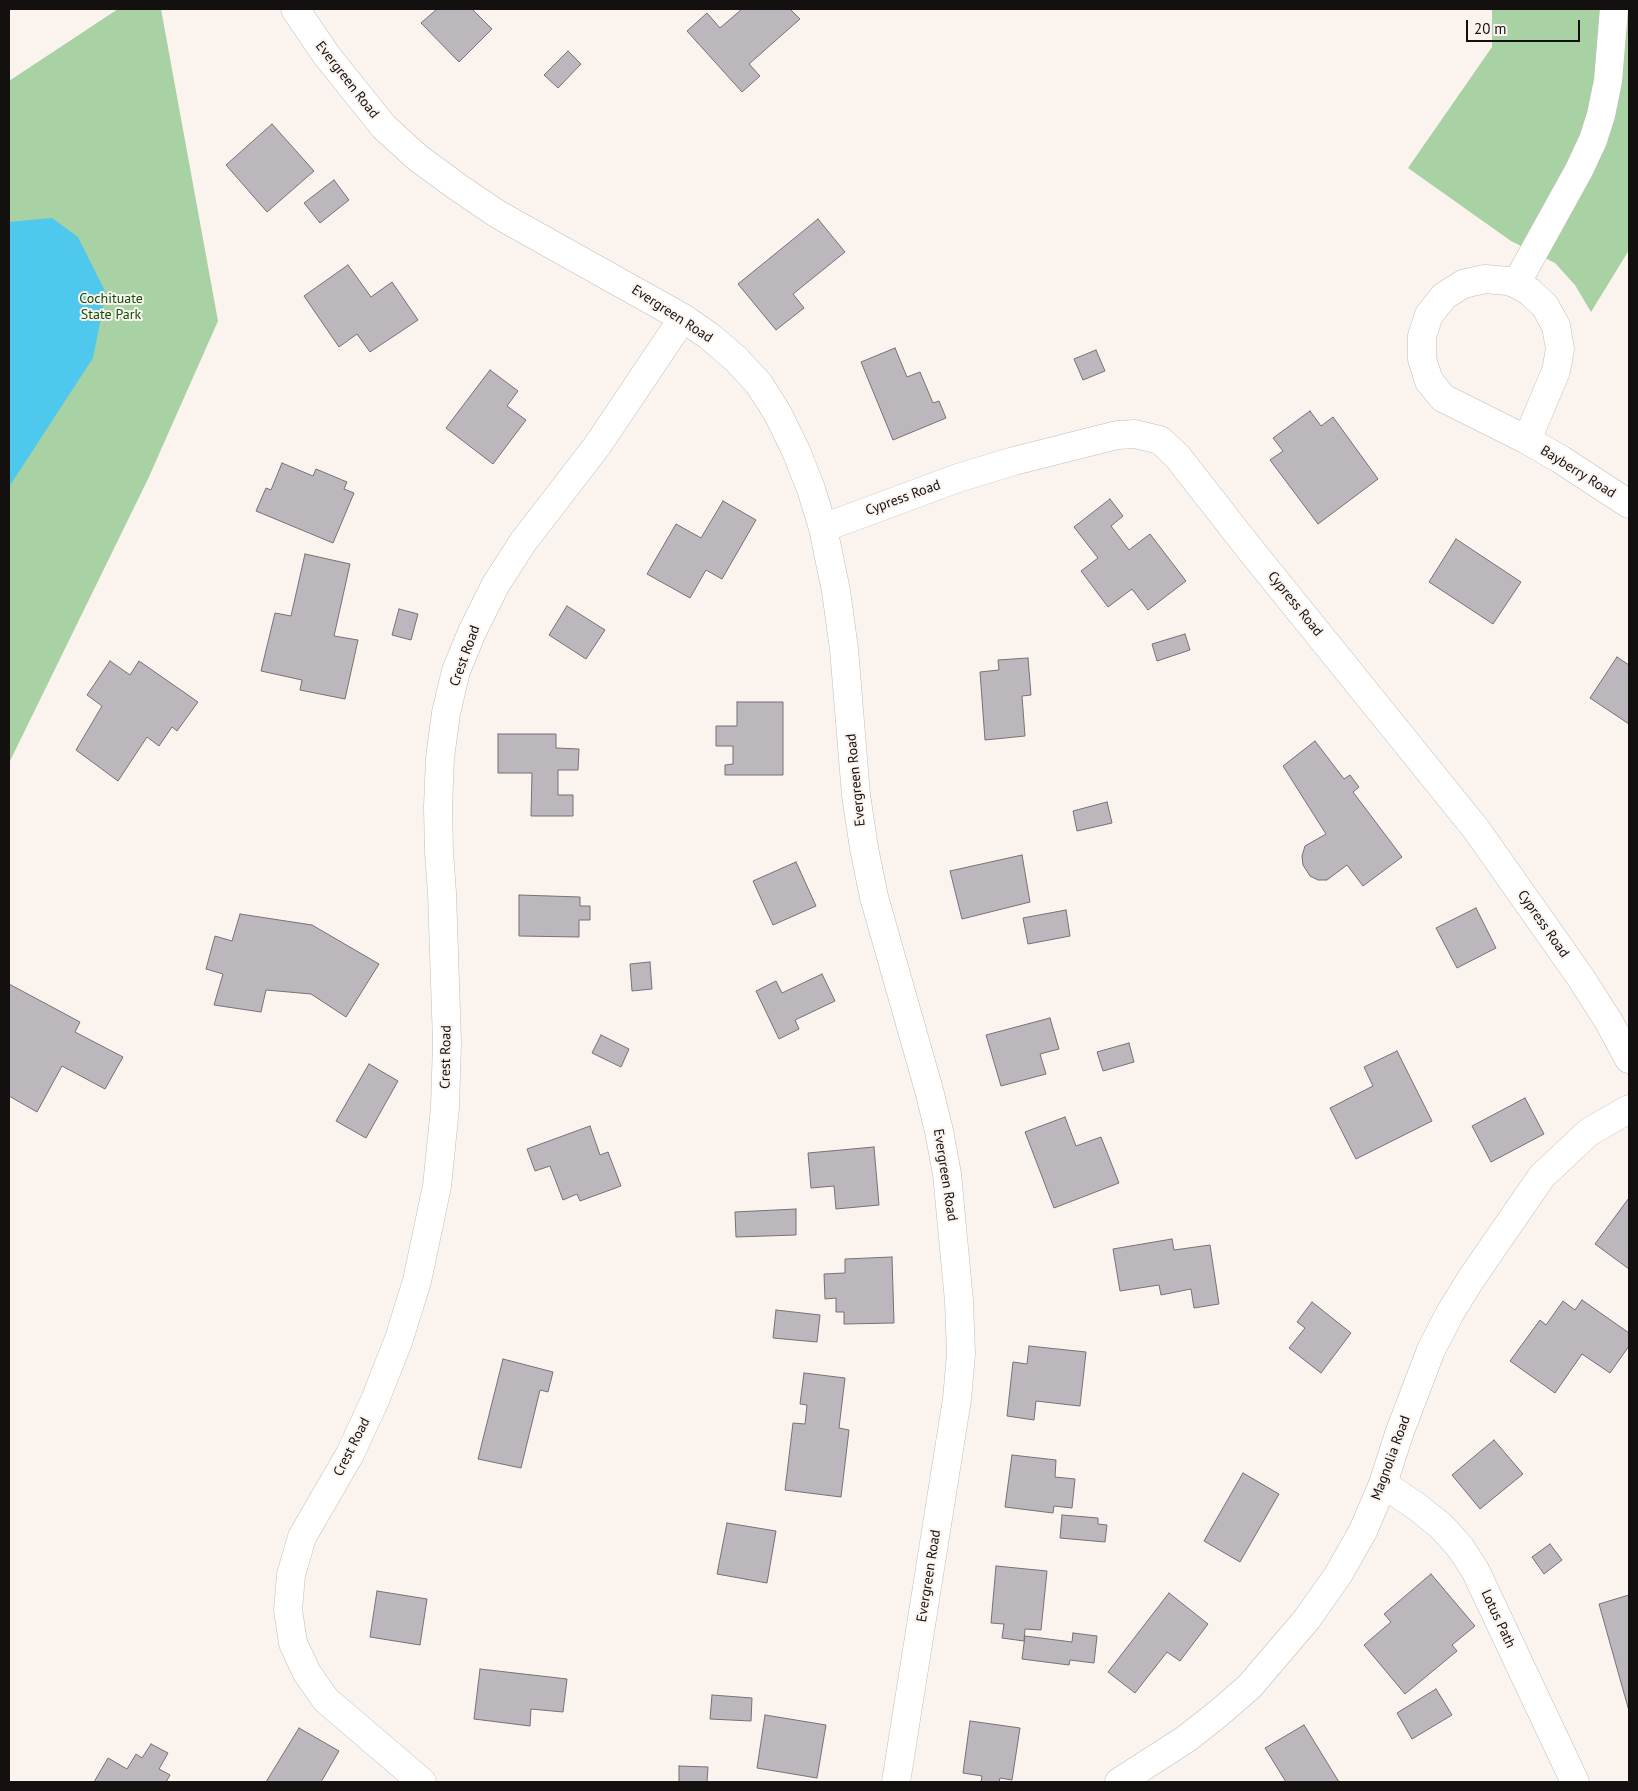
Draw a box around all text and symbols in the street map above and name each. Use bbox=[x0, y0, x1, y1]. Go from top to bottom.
scale bar bbox=[1468, 10, 1582, 42]
text: 20 m bbox=[1474, 19, 1507, 38]
street label: Evergreen Road bbox=[312, 38, 382, 122]
street label: Evergreen Road bbox=[628, 282, 716, 346]
park label: Cochituate State Park bbox=[79, 291, 143, 324]
street label: Bayberry Road bbox=[1537, 442, 1619, 502]
street label: Cypress Road bbox=[863, 477, 943, 519]
street label: Cypress Road bbox=[1264, 568, 1326, 640]
street label: Crest Road bbox=[446, 623, 484, 689]
street label: Evergreen Road bbox=[843, 733, 869, 827]
street label: Cypress Road bbox=[1514, 887, 1572, 961]
street label: Crest Road bbox=[437, 1025, 455, 1089]
street label: Evergreen Road bbox=[929, 1128, 961, 1222]
street label: Magnolia Road bbox=[1368, 1413, 1414, 1503]
street label: Crest Road bbox=[330, 1415, 374, 1479]
street label: Evergreen Road bbox=[913, 1529, 945, 1623]
street label: Lotus Path bbox=[1477, 1587, 1519, 1651]

